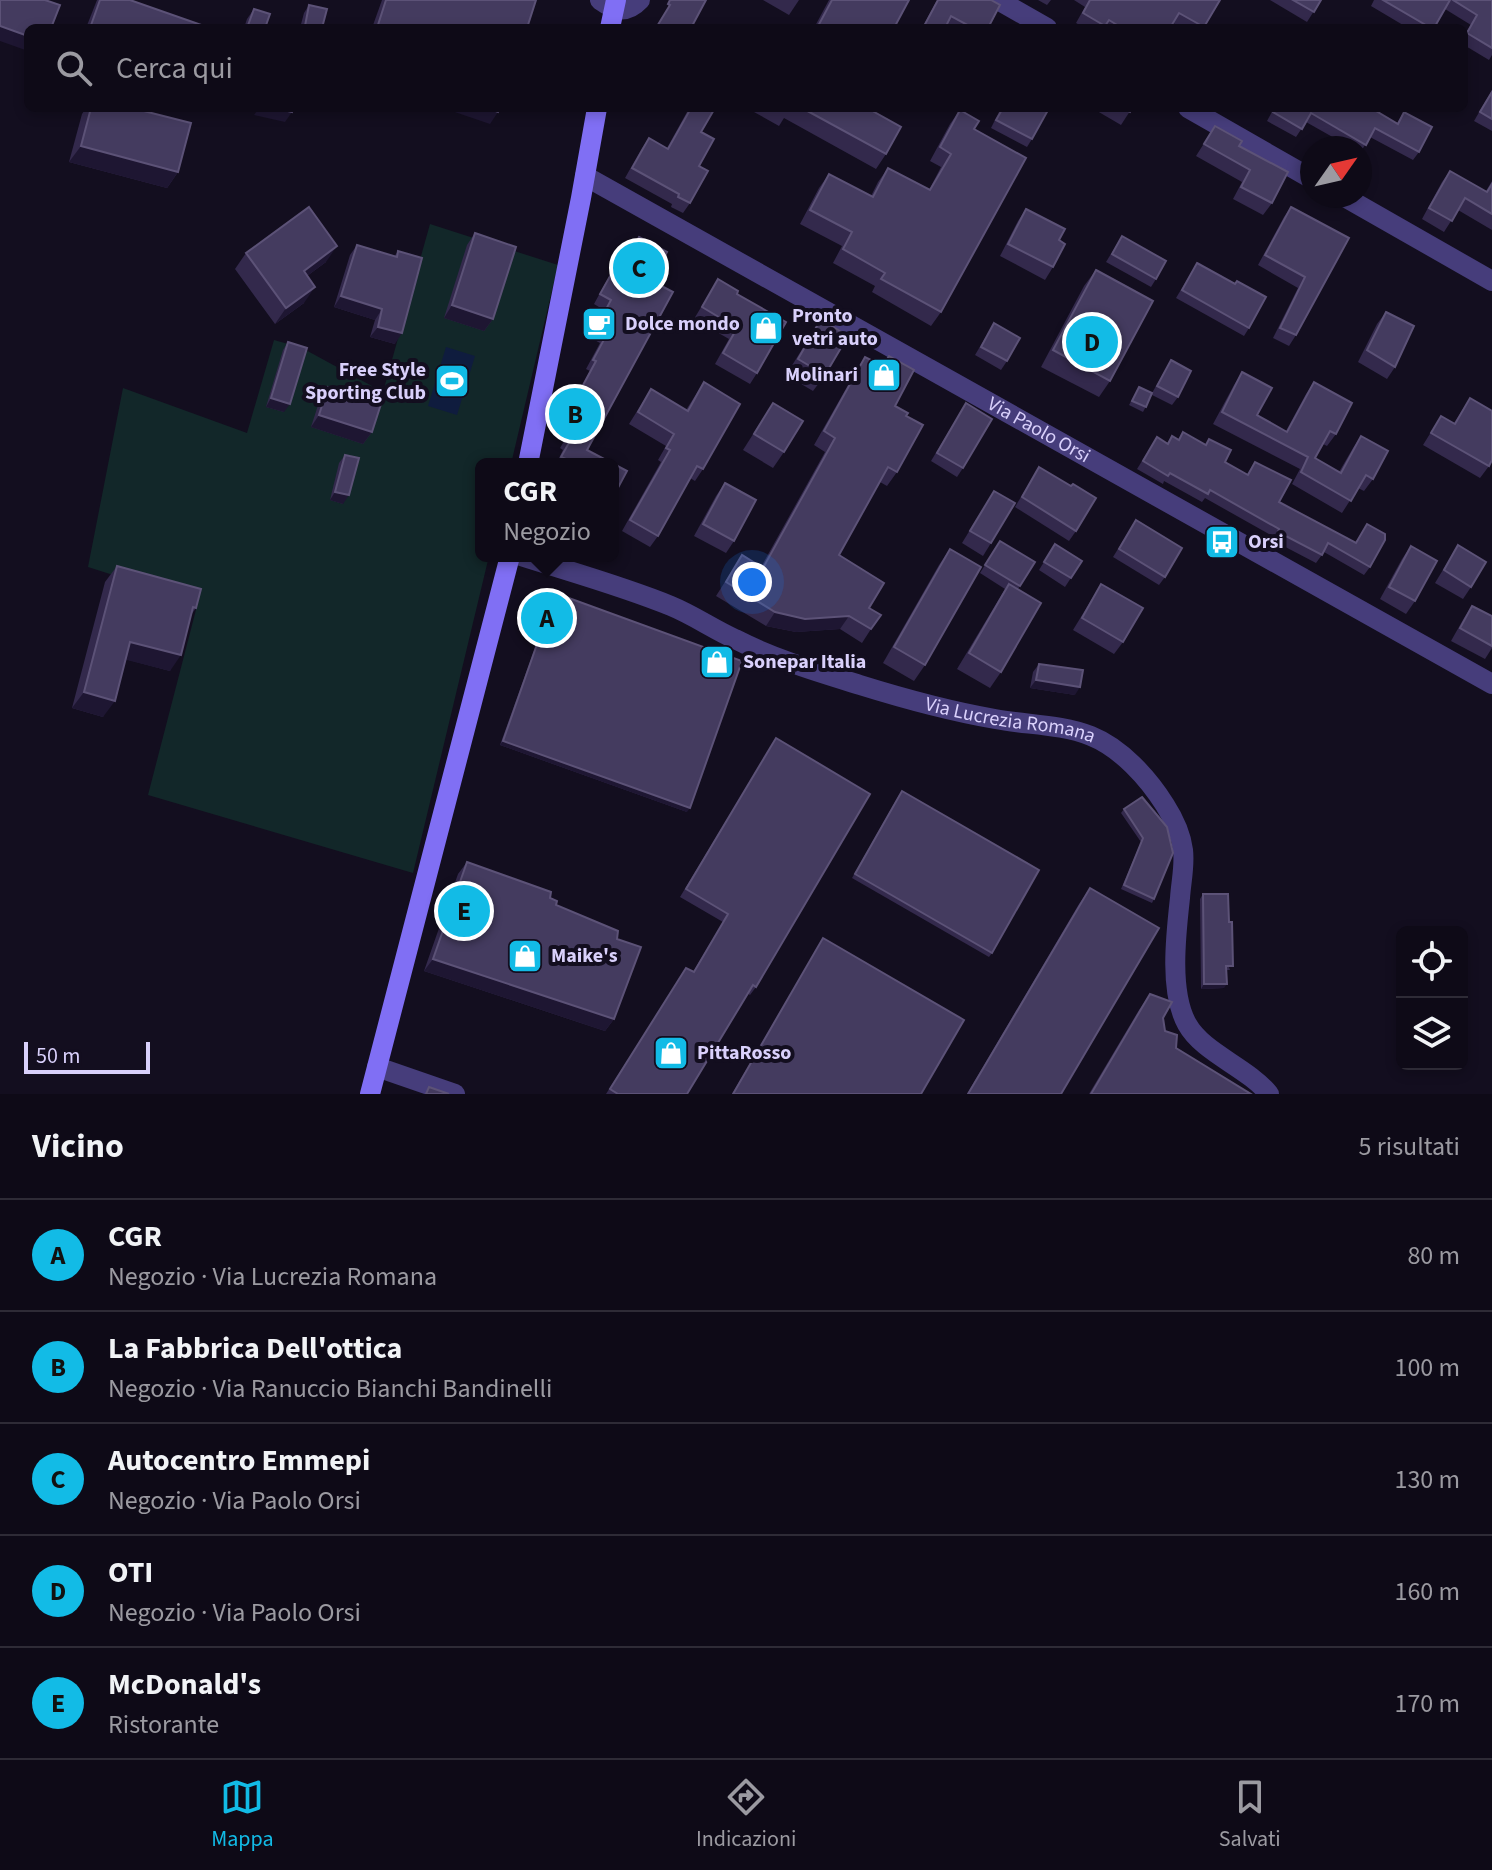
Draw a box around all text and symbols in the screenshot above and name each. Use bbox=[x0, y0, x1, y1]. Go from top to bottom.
search box bbox=[24, 24, 1468, 112]
icon: search bbox=[52, 46, 96, 90]
text: Cerca qui bbox=[116, 47, 233, 90]
north arrow bbox=[1300, 136, 1372, 208]
pin: C bbox=[613, 238, 665, 298]
place label: Pronto vetri auto bbox=[792, 302, 878, 353]
cafe icon: Dolce mondo bbox=[580, 305, 618, 343]
shop icon: Pronto vetri auto bbox=[747, 309, 785, 347]
place label: Dolce mondo bbox=[625, 310, 740, 338]
pin: D bbox=[1066, 312, 1118, 372]
place label: Free Style Sporting Club bbox=[305, 356, 426, 407]
shop icon: Molinari bbox=[865, 356, 903, 394]
place label: Molinari bbox=[785, 361, 858, 389]
sports icon: Free Style Sporting Club bbox=[433, 362, 471, 400]
pin: B bbox=[549, 384, 601, 444]
street label: Via Paolo Orsi bbox=[982, 390, 1095, 470]
popup bbox=[475, 458, 619, 562]
text: CGR bbox=[503, 470, 557, 513]
text: Negozio bbox=[503, 513, 591, 550]
bus stop icon: Orsi bbox=[1203, 523, 1241, 561]
place label: Orsi bbox=[1248, 528, 1284, 556]
your location bbox=[732, 562, 772, 602]
pin: A bbox=[521, 588, 573, 648]
shop icon: Sonepar Italia bbox=[698, 643, 736, 681]
place label: Sonepar Italia bbox=[743, 648, 866, 676]
street label: Via Lucrezia Romana bbox=[922, 690, 1100, 750]
pin: E bbox=[438, 881, 490, 941]
map controls bbox=[1396, 926, 1468, 1070]
button: locate bbox=[1396, 926, 1468, 998]
shop icon: Maike's bbox=[506, 937, 544, 975]
place label: Maike's bbox=[551, 942, 618, 970]
button: layers bbox=[1396, 998, 1468, 1070]
shop icon: PittaRosso bbox=[652, 1034, 690, 1072]
scale bar bbox=[24, 1038, 150, 1074]
place label: PittaRosso bbox=[697, 1039, 791, 1067]
text: 50 m bbox=[36, 1040, 81, 1072]
text: Vicino bbox=[32, 1122, 124, 1171]
text: 5 risultati bbox=[1359, 1128, 1460, 1165]
text: CGR bbox=[108, 1215, 162, 1258]
text: A bbox=[51, 1237, 65, 1274]
text: 80 m bbox=[1407, 1237, 1460, 1274]
text: Negozio · Via Lucrezia Romana bbox=[108, 1258, 437, 1295]
text: La Fabbrica Dell'ottica bbox=[108, 1327, 402, 1370]
text: B bbox=[50, 1349, 66, 1386]
text: 100 m bbox=[1394, 1349, 1460, 1386]
text: Negozio · Via Ranuccio Bianchi Bandinelli bbox=[108, 1370, 553, 1407]
text: Autocentro Emmepi bbox=[108, 1439, 370, 1482]
text: C bbox=[50, 1461, 66, 1498]
text: 130 m bbox=[1394, 1461, 1460, 1498]
text: Negozio · Via Paolo Orsi bbox=[108, 1482, 361, 1519]
text: OTI bbox=[108, 1551, 153, 1594]
text: D bbox=[50, 1573, 66, 1610]
text: 160 m bbox=[1394, 1573, 1460, 1610]
text: Negozio · Via Paolo Orsi bbox=[108, 1594, 361, 1631]
text: McDonald's bbox=[108, 1663, 261, 1706]
text: E bbox=[51, 1685, 65, 1722]
text: 170 m bbox=[1394, 1685, 1460, 1722]
text: Ristorante bbox=[108, 1706, 219, 1743]
tab: Mappa bbox=[211, 1775, 274, 1855]
tab: Indicazioni bbox=[696, 1775, 796, 1855]
tab: Salvati bbox=[1219, 1775, 1281, 1855]

